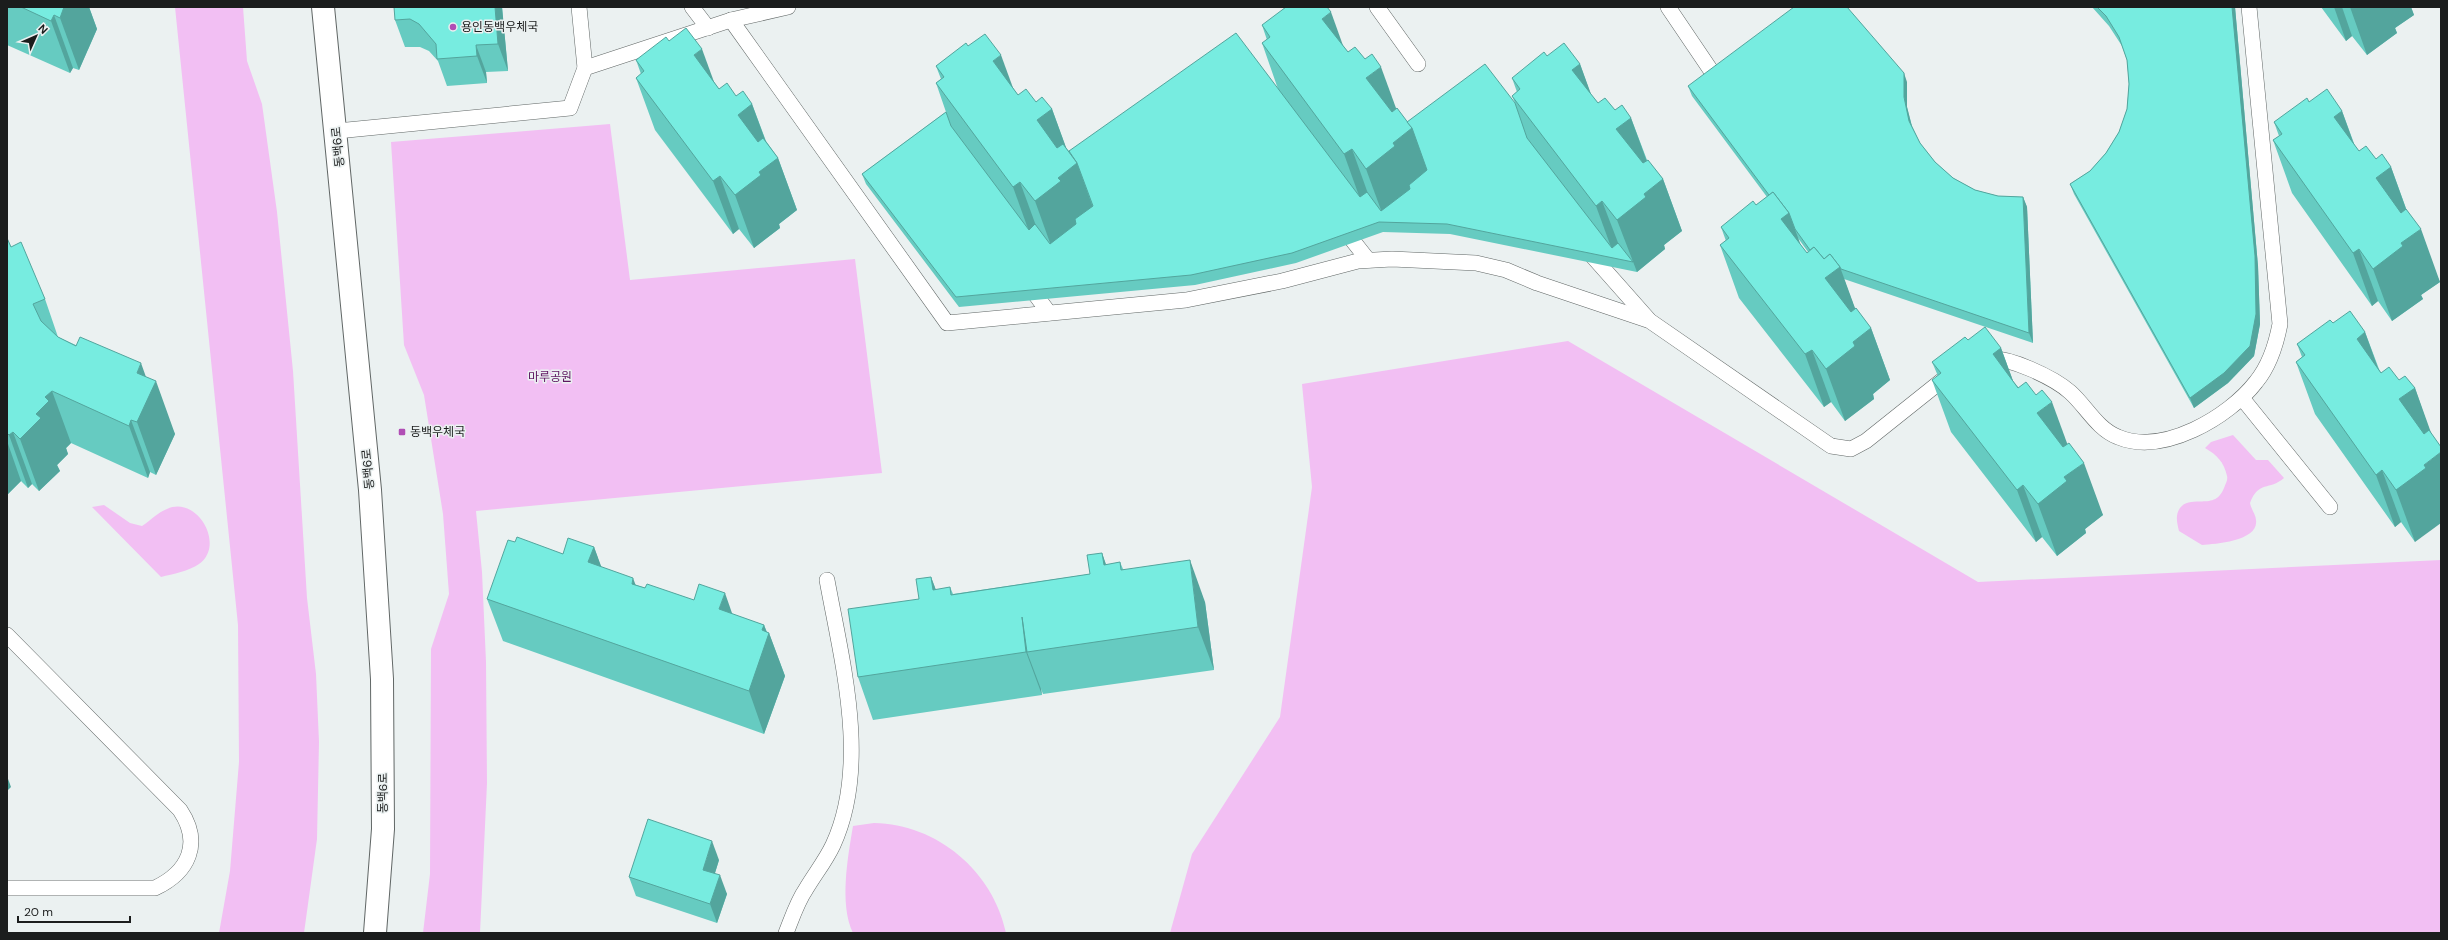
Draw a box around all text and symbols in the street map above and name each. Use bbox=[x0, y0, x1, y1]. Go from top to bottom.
north arrow bbox=[16, 16, 56, 56]
place label: 용인동백우체국 bbox=[461, 19, 538, 35]
text: N bbox=[35, 21, 51, 37]
marker: 용인동백우체국 bbox=[448, 22, 458, 32]
street label: 동백6로 bbox=[328, 126, 348, 168]
park label: 마루공원 bbox=[528, 369, 572, 385]
place label: 동백우체국 bbox=[410, 424, 465, 440]
marker: 동백우체국 bbox=[397, 427, 407, 437]
street label: 동백6로 bbox=[358, 448, 378, 490]
street label: 동백6로 bbox=[375, 773, 391, 813]
scale bar bbox=[18, 898, 130, 924]
text: 20 m bbox=[24, 904, 53, 920]

